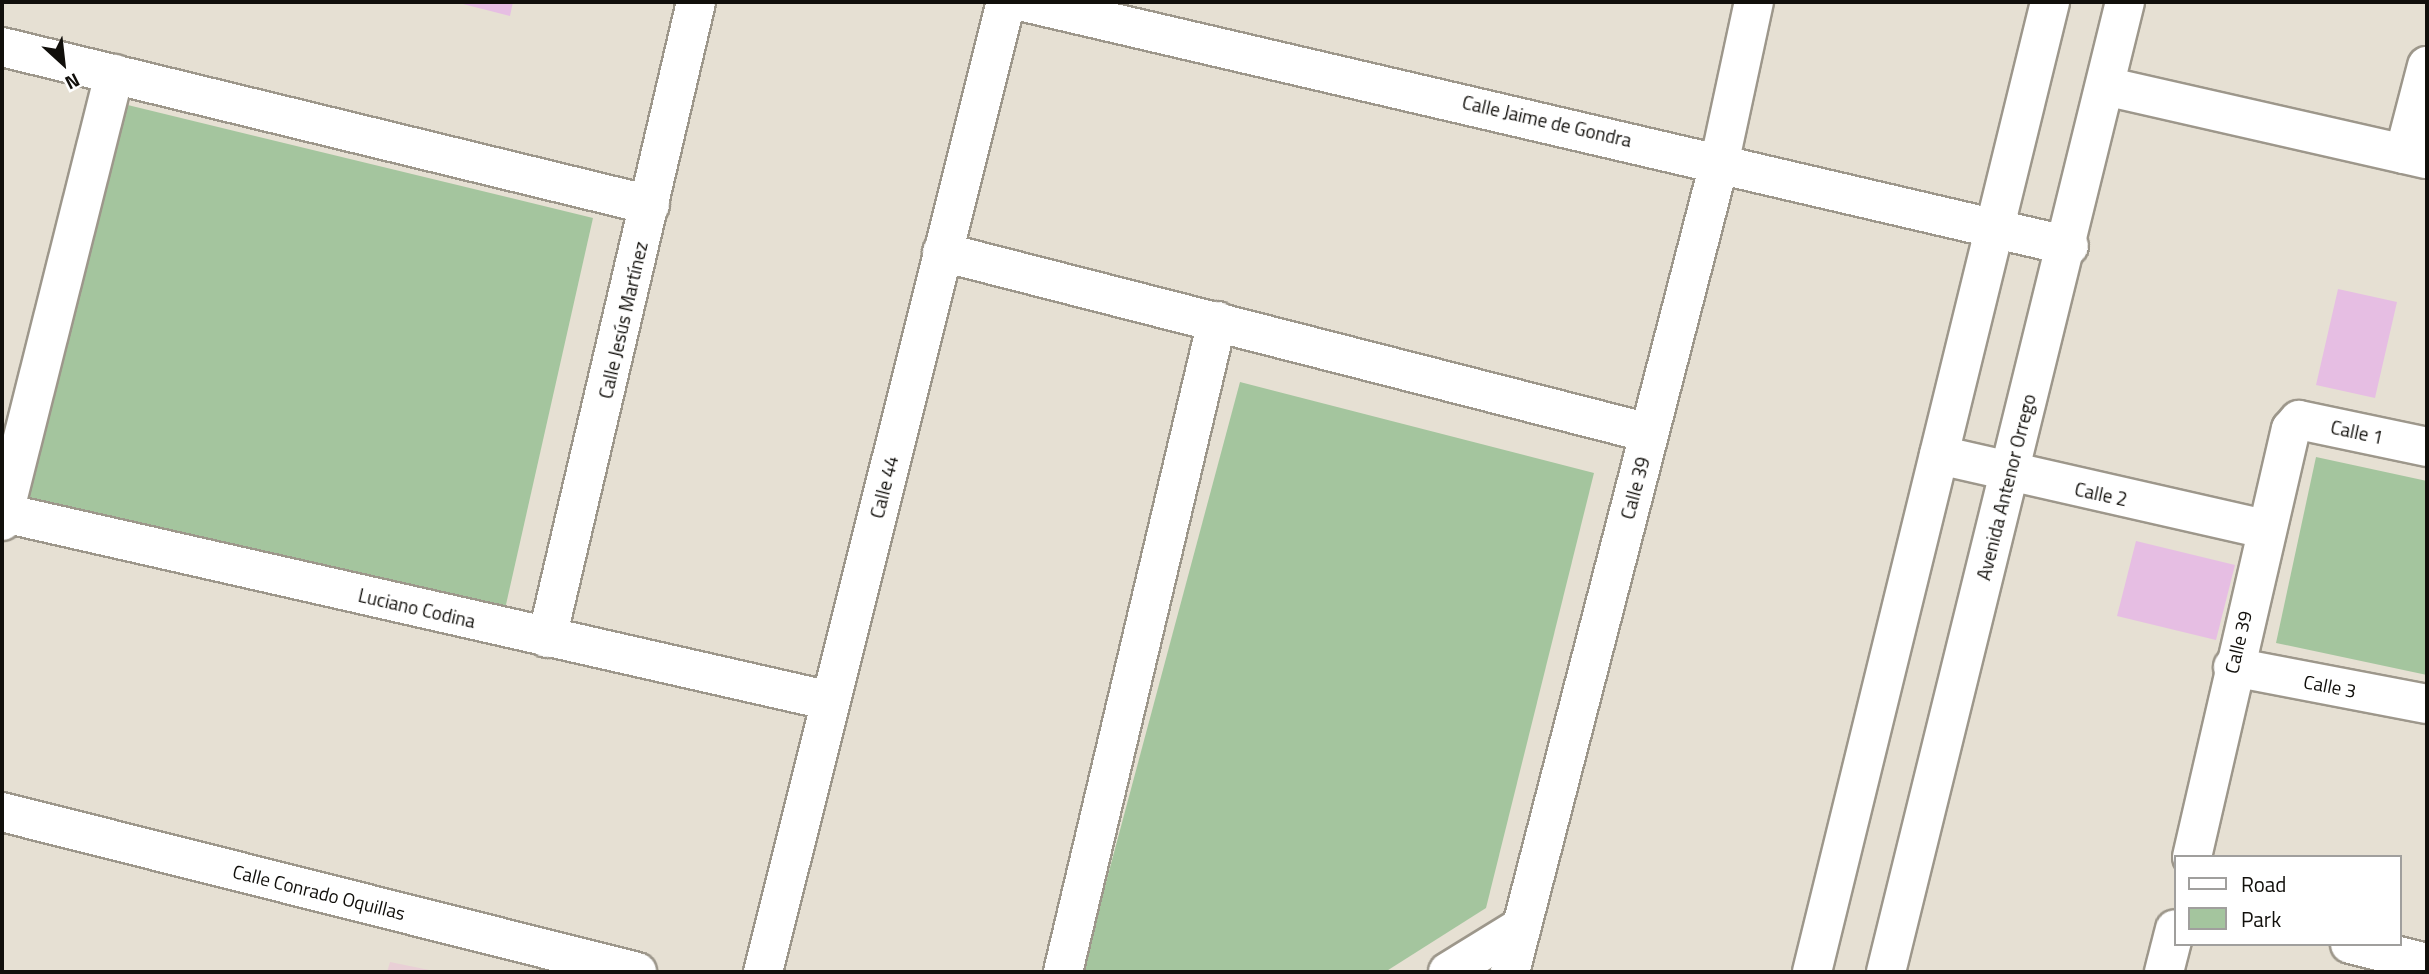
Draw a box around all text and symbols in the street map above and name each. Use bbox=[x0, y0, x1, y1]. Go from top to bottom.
north arrow bbox=[28, 28, 98, 98]
text: N bbox=[60, 66, 85, 98]
street label: Calle Jaime de Gondra bbox=[1460, 90, 1634, 152]
street label: Calle Jesús Martínez bbox=[594, 239, 652, 401]
street label: Avenida Antenor Orrego bbox=[1972, 391, 2040, 583]
street label: Calle 1 bbox=[2329, 415, 2385, 449]
street label: Calle 44 bbox=[865, 453, 903, 521]
street label: Calle 39 bbox=[1616, 454, 1654, 522]
street label: Calle 2 bbox=[2073, 477, 2129, 511]
street label: Luciano Codina bbox=[356, 583, 478, 633]
street label: Calle 39 bbox=[2220, 608, 2256, 676]
street label: Calle 3 bbox=[2302, 670, 2358, 702]
legend bbox=[2174, 855, 2401, 946]
street label: Calle Conrado Oquillas bbox=[230, 860, 408, 924]
text: Road bbox=[2241, 868, 2286, 900]
text: Park bbox=[2241, 903, 2281, 935]

